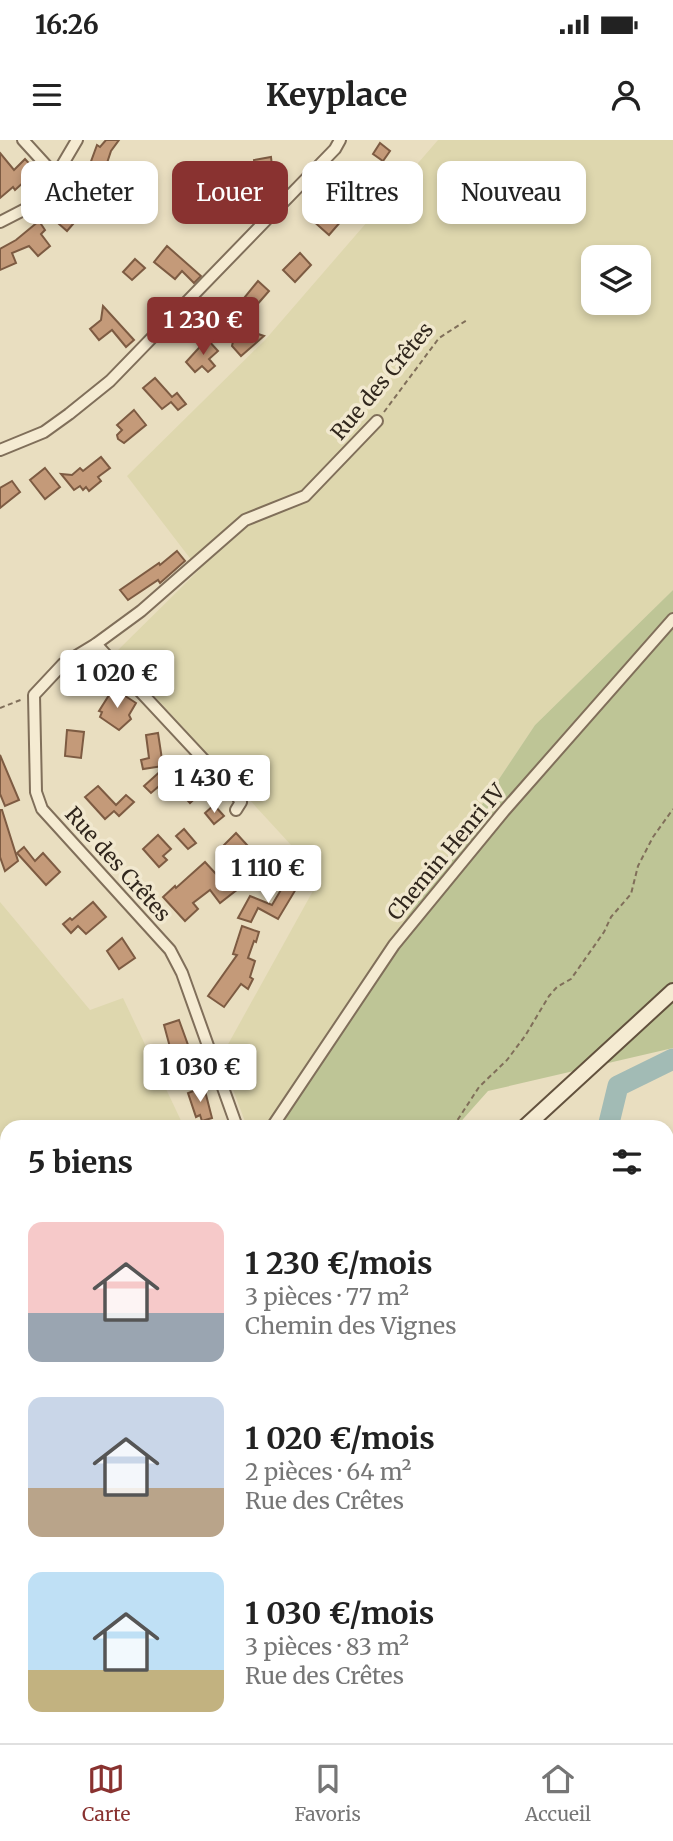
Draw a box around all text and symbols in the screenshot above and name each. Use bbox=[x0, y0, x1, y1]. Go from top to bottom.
text: 16:26 bbox=[35, 8, 99, 41]
text: Keyplace bbox=[266, 75, 407, 115]
icon: menu bbox=[28, 76, 66, 114]
icon: person bbox=[607, 76, 645, 114]
chip: Acheter bbox=[21, 161, 158, 224]
chip: Louer bbox=[172, 161, 288, 224]
chip: Filtres bbox=[302, 161, 423, 224]
chip: Nouveau bbox=[437, 161, 586, 224]
map controls bbox=[581, 245, 651, 315]
button: layers bbox=[581, 245, 651, 315]
pin: 1 230 € bbox=[138, 298, 268, 357]
text: 1 230 € bbox=[163, 305, 243, 334]
street label: Rue des Crêtes bbox=[325, 317, 439, 445]
pin: 1 020 € bbox=[52, 650, 182, 710]
text: 1 020 € bbox=[76, 658, 158, 687]
pin: 1 430 € bbox=[149, 756, 279, 815]
text: 1 430 € bbox=[174, 763, 254, 792]
street label: Chemin Henri IV bbox=[381, 778, 512, 926]
street label: Rue des Crêtes bbox=[59, 801, 177, 927]
pin: 1 110 € bbox=[203, 846, 333, 905]
text: 1 110 € bbox=[231, 853, 305, 882]
pin: 1 030 € bbox=[135, 1044, 265, 1104]
text: 1 030 € bbox=[159, 1052, 241, 1081]
text: 5 biens bbox=[28, 1143, 133, 1181]
icon: filters bbox=[608, 1143, 646, 1181]
text: 1 230 €/mois bbox=[245, 1244, 432, 1282]
icon: home bbox=[84, 1250, 168, 1334]
text: 3 pièces · 77 m² bbox=[245, 1282, 409, 1311]
text: Chemin des Vignes bbox=[245, 1311, 456, 1340]
text: 1 020 €/mois bbox=[245, 1419, 435, 1457]
icon: home bbox=[84, 1425, 168, 1509]
text: 2 pièces · 64 m² bbox=[245, 1457, 411, 1486]
text: Rue des Crêtes bbox=[245, 1486, 404, 1515]
text: 1 030 €/mois bbox=[245, 1594, 434, 1632]
icon: home bbox=[84, 1600, 168, 1684]
text: 3 pièces · 83 m² bbox=[245, 1632, 409, 1661]
text: Rue des Crêtes bbox=[245, 1661, 404, 1690]
tab: Carte bbox=[82, 1760, 130, 1826]
tab: Favoris bbox=[294, 1760, 361, 1826]
tab: Accueil bbox=[525, 1760, 591, 1826]

